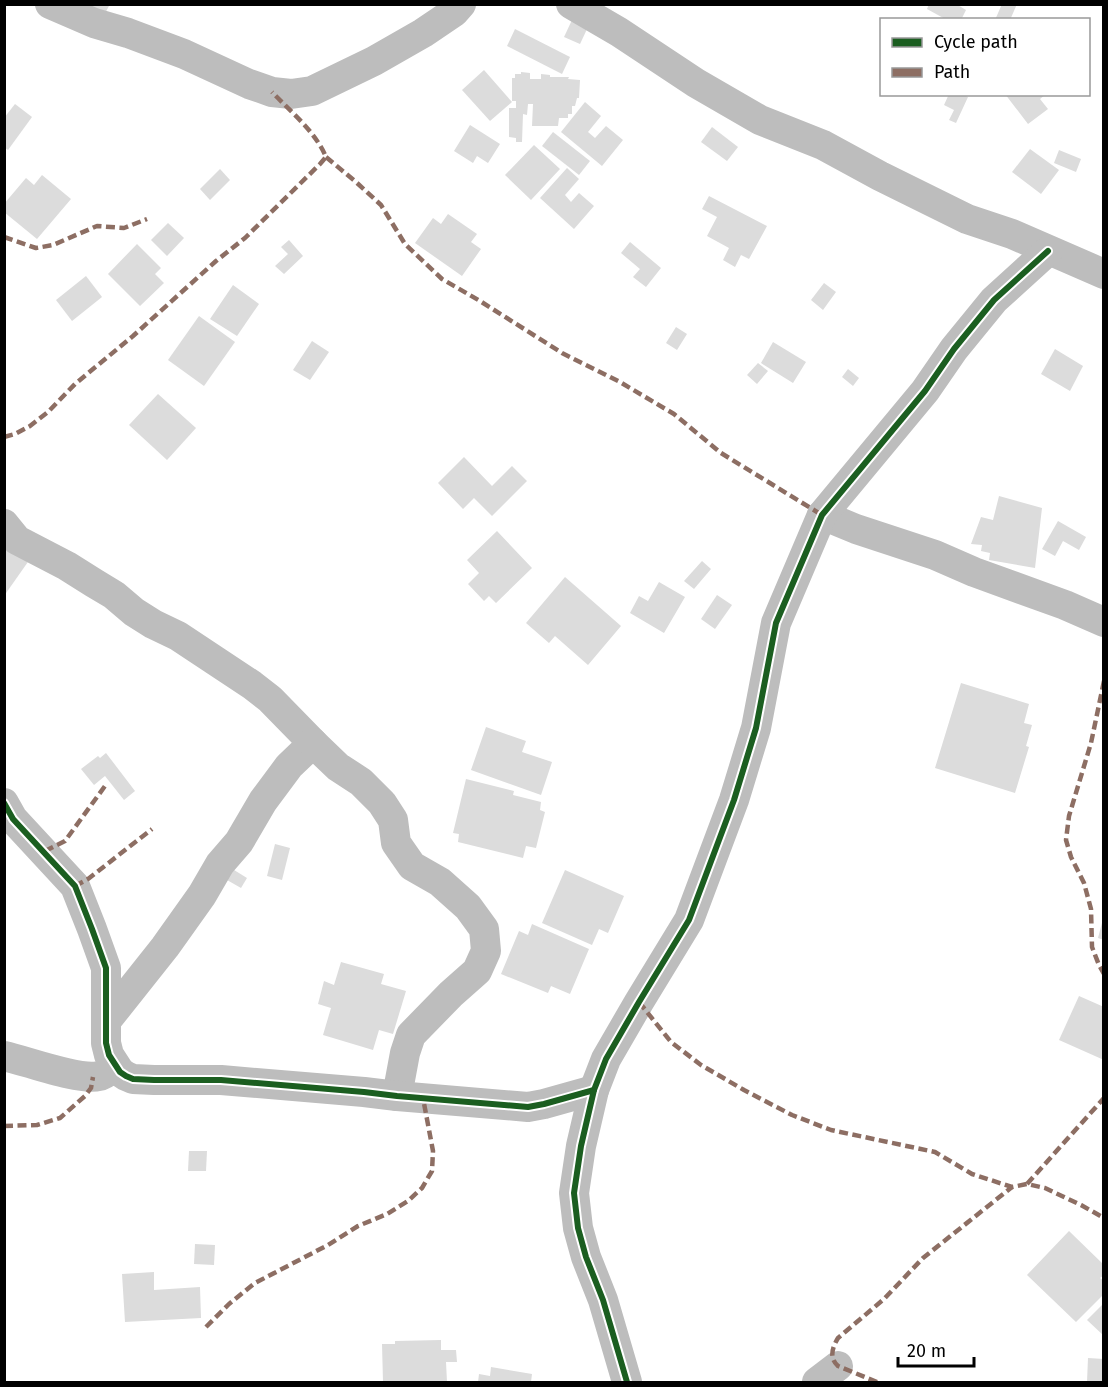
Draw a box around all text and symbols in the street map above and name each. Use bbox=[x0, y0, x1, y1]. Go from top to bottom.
legend bbox=[880, 18, 1090, 96]
text: Cycle path bbox=[934, 31, 1018, 53]
text: Path bbox=[934, 61, 970, 83]
scale bar bbox=[898, 1330, 974, 1368]
text: 20 m bbox=[907, 1340, 946, 1362]

